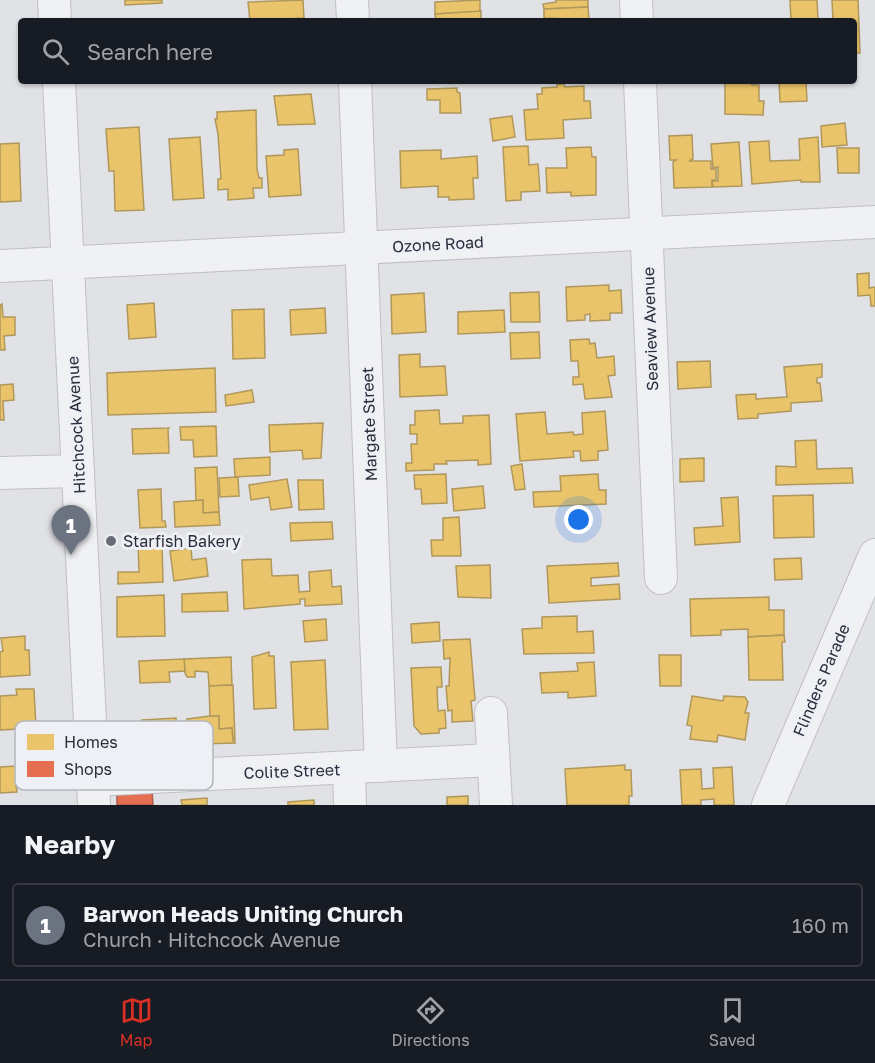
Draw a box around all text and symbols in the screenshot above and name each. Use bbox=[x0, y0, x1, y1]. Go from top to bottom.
search box bbox=[18, 18, 857, 84]
icon: search bbox=[39, 35, 72, 68]
text: Search here bbox=[87, 38, 213, 65]
street label: Ozone Road bbox=[392, 232, 484, 256]
street label: Seaview Avenue bbox=[638, 267, 662, 391]
street label: Hitchcock Avenue bbox=[62, 356, 90, 494]
street label: Margate Street bbox=[357, 366, 381, 482]
your location bbox=[564, 505, 593, 534]
pin: 1 bbox=[52, 506, 90, 555]
place label: Starfish Bakery bbox=[123, 531, 241, 551]
marker: Starfish Bakery bbox=[104, 534, 118, 548]
street label: Flinders Parade bbox=[788, 621, 854, 739]
legend bbox=[15, 721, 213, 790]
text: Homes bbox=[64, 732, 118, 752]
text: Shops bbox=[64, 759, 112, 779]
street label: Colite Street bbox=[243, 759, 341, 783]
text: Nearby bbox=[24, 829, 115, 860]
text: Barwon Heads Uniting Church bbox=[83, 900, 403, 927]
text: 1 bbox=[40, 913, 51, 937]
text: 160 m bbox=[792, 913, 849, 937]
text: Church · Hitchcock Avenue bbox=[83, 927, 340, 951]
tab: Map bbox=[120, 994, 153, 1050]
tab: Directions bbox=[392, 994, 470, 1050]
tab: Saved bbox=[709, 994, 755, 1050]

